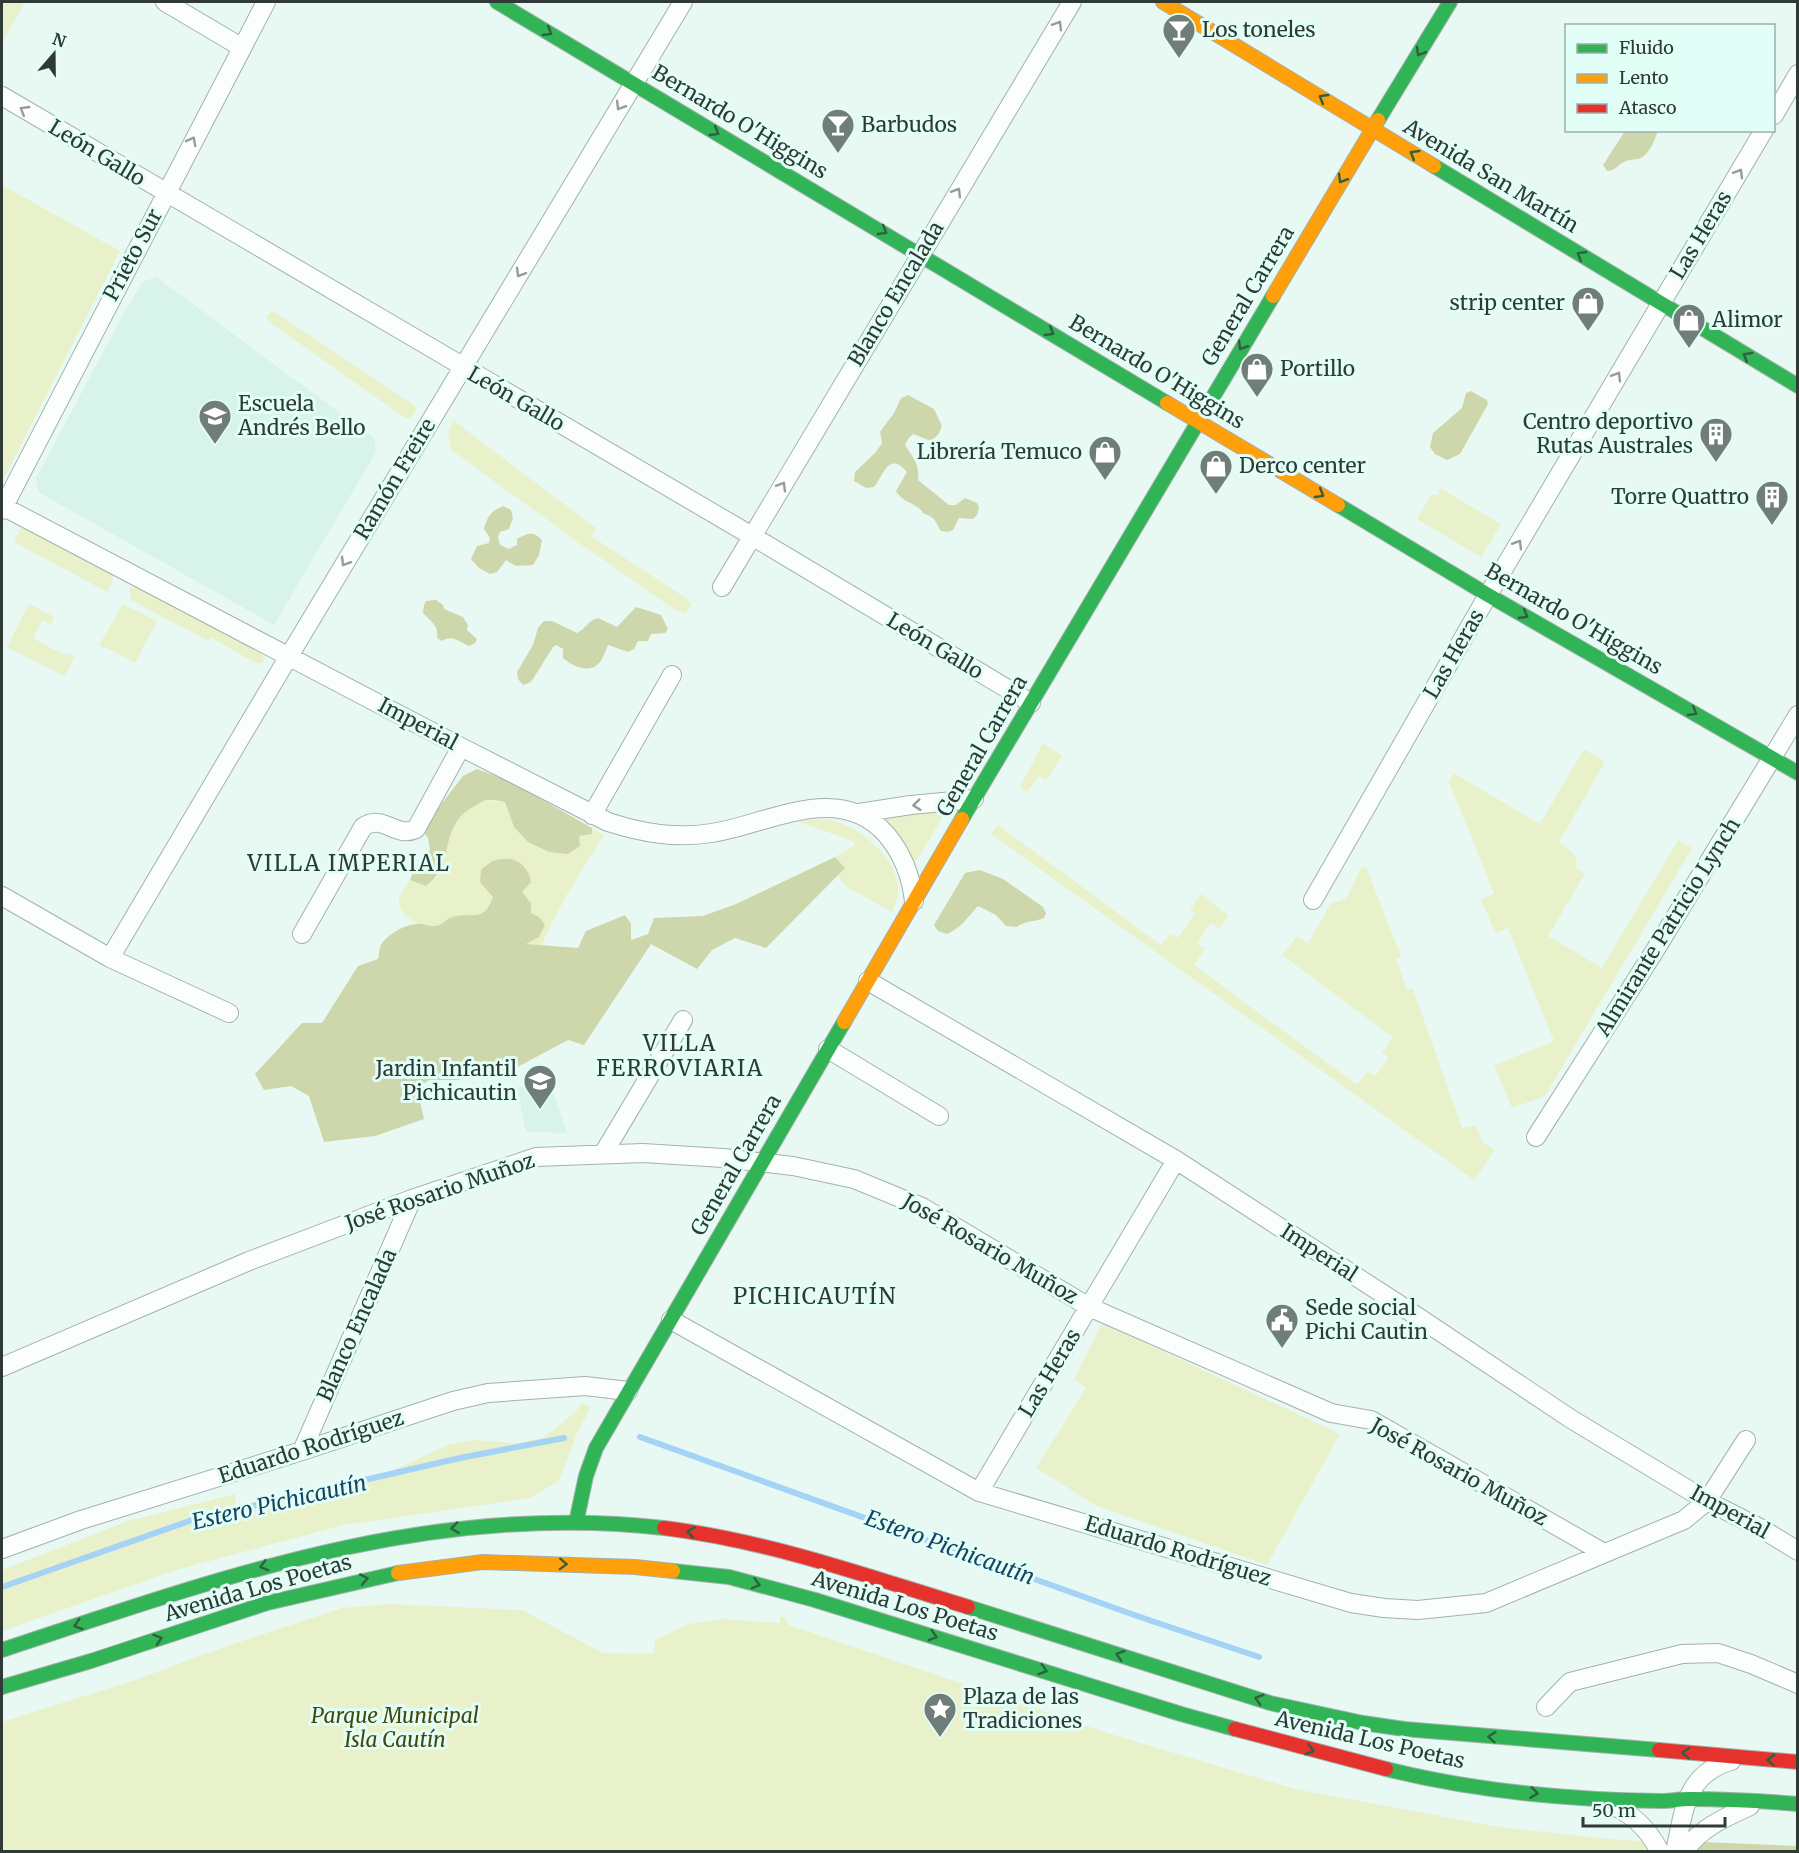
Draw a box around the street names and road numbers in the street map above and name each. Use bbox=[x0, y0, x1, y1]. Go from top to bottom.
street label: Bernardo O'Higgins bbox=[648, 58, 833, 185]
street label: Avenida San Martín bbox=[1398, 112, 1584, 239]
street label: León Gallo bbox=[44, 113, 150, 192]
street label: Las Heras bbox=[1664, 186, 1738, 284]
street label: Prieto Sur bbox=[97, 204, 168, 305]
street label: Blanco Encalada bbox=[842, 216, 949, 371]
street label: General Carrera bbox=[1195, 221, 1300, 371]
street label: Bernardo O'Higgins bbox=[1065, 308, 1250, 435]
street label: León Gallo bbox=[463, 360, 570, 437]
street label: Ramón Freire bbox=[348, 413, 441, 544]
street label: Bernardo O'Higgins bbox=[1481, 557, 1668, 680]
street label: Las Heras bbox=[1417, 604, 1490, 703]
street label: León Gallo bbox=[882, 606, 988, 685]
street label: General Carrera bbox=[930, 670, 1033, 821]
street label: Imperial bbox=[374, 691, 463, 756]
street label: Almirante Patricio Lynch bbox=[1589, 812, 1746, 1042]
street label: General Carrera bbox=[684, 1089, 787, 1240]
street label: José Rosario Muñoz bbox=[341, 1146, 538, 1237]
street label: José Rosario Muñoz bbox=[897, 1187, 1083, 1310]
street label: Imperial bbox=[1276, 1218, 1363, 1288]
street label: Blanco Encalada bbox=[311, 1244, 402, 1405]
street label: Las Heras bbox=[1013, 1324, 1087, 1422]
street label: Eduardo Rodríguez bbox=[215, 1404, 407, 1489]
street label: José Rosario Muñoz bbox=[1365, 1411, 1553, 1531]
street label: Imperial bbox=[1686, 1479, 1775, 1545]
street label: Eduardo Rodríguez bbox=[1082, 1509, 1275, 1592]
street label: Avenida Los Poetas bbox=[160, 1548, 355, 1627]
street label: Avenida Los Poetas bbox=[808, 1564, 1002, 1647]
street label: Avenida Los Poetas bbox=[1272, 1704, 1467, 1774]

